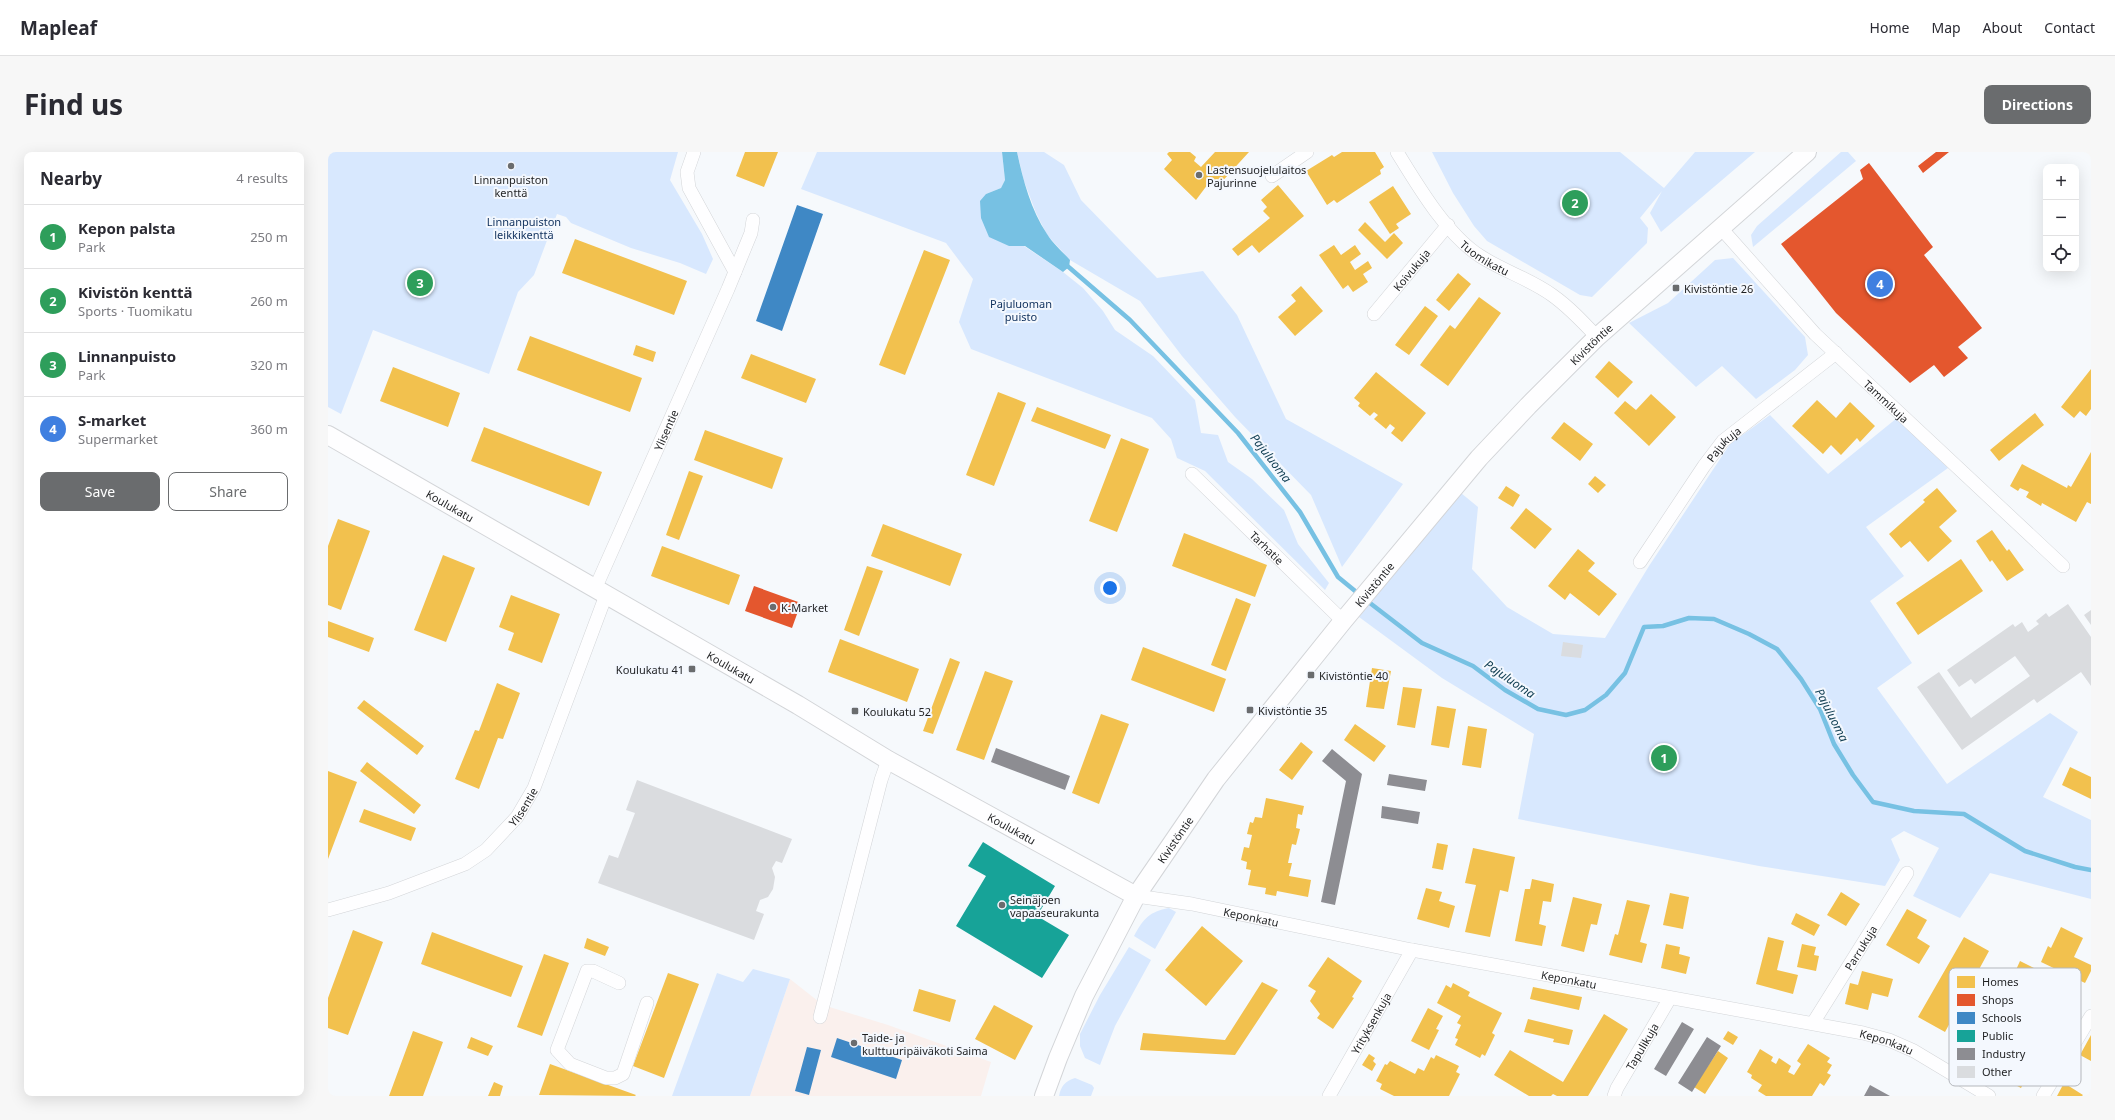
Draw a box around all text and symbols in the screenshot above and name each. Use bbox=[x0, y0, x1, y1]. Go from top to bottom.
text: Mapleaf bbox=[20, 15, 97, 41]
text: Home bbox=[1870, 18, 1909, 37]
text: Map bbox=[1931, 18, 1961, 37]
text: About bbox=[1983, 18, 2022, 37]
text: Contact bbox=[2044, 18, 2095, 37]
text: Find us bbox=[24, 85, 123, 123]
button: Directions bbox=[1984, 85, 2091, 124]
marker: Linnanpuiston kenttä bbox=[506, 161, 516, 171]
place label: Lastensuojelulaitos Pajurinne bbox=[1207, 162, 1306, 190]
map controls bbox=[2043, 164, 2079, 272]
button: + bbox=[2043, 164, 2079, 200]
text: Nearby bbox=[40, 167, 102, 190]
text: 4 results bbox=[236, 169, 288, 187]
marker: Lastensuojelulaitos Pajurinne bbox=[1194, 170, 1204, 180]
place label: Linnanpuiston kenttä bbox=[474, 172, 548, 200]
pin: 2 bbox=[1562, 188, 1588, 218]
button: − bbox=[2043, 200, 2079, 236]
park label: Linnanpuiston leikkikenttä bbox=[487, 214, 561, 242]
text: Kepon palsta bbox=[78, 218, 175, 238]
text: 1 bbox=[49, 228, 57, 246]
text: 250 m bbox=[250, 228, 288, 246]
street label: Tuomikatu bbox=[1457, 236, 1512, 278]
button: locate bbox=[2043, 236, 2079, 272]
text: Park bbox=[78, 238, 105, 256]
street label: Koivukuja bbox=[1389, 245, 1433, 294]
pin: 3 bbox=[407, 268, 433, 298]
pin: 4 bbox=[1867, 269, 1893, 299]
place label: Kivistöntie 26 bbox=[1684, 281, 1753, 296]
text: Kivistön kenttä bbox=[78, 282, 193, 302]
marker: Kivistöntie 26 bbox=[1671, 283, 1681, 293]
text: 2 bbox=[49, 292, 57, 310]
text: 260 m bbox=[250, 292, 288, 310]
park label: Pajuluoman puisto bbox=[990, 296, 1052, 324]
text: Sports · Tuomikatu bbox=[78, 302, 192, 320]
street label: Kivistöntie bbox=[1566, 320, 1615, 368]
text: Linnanpuisto bbox=[78, 346, 176, 366]
text: 3 bbox=[49, 356, 57, 374]
text: 320 m bbox=[250, 356, 288, 374]
text: Park bbox=[78, 366, 105, 384]
street label: Tammikuja bbox=[1861, 376, 1912, 426]
street label: Ylisentie bbox=[650, 407, 681, 453]
text: S-market bbox=[78, 410, 146, 430]
text: 4 bbox=[49, 420, 57, 438]
text: 360 m bbox=[250, 420, 288, 438]
street label: Pajukuja bbox=[1703, 423, 1744, 465]
text: Supermarket bbox=[78, 430, 158, 448]
water label: Pajuluoma bbox=[1247, 430, 1296, 486]
button: Save bbox=[40, 472, 160, 511]
button: Share bbox=[168, 472, 288, 511]
street label: Koulukatu bbox=[424, 486, 477, 525]
street label: Tarhatie bbox=[1247, 527, 1288, 567]
street label: Kivistöntie bbox=[1351, 559, 1397, 610]
your location bbox=[1100, 578, 1120, 598]
place label: K-Market bbox=[781, 600, 828, 615]
marker: K-Market bbox=[768, 602, 778, 612]
street label: Koulukatu bbox=[705, 647, 758, 686]
water label: Pajuluoma bbox=[1481, 656, 1539, 702]
place label: Koulukatu 41 bbox=[616, 662, 684, 677]
marker: Koulukatu 41 bbox=[687, 664, 697, 674]
place label: Kivistöntie 40 bbox=[1319, 668, 1388, 683]
marker: Kivistöntie 40 bbox=[1306, 670, 1316, 680]
water label: Pajuluoma bbox=[1811, 685, 1853, 745]
place label: Kivistöntie 35 bbox=[1258, 703, 1327, 718]
place label: Koulukatu 52 bbox=[863, 704, 931, 719]
marker: Kivistöntie 35 bbox=[1245, 705, 1255, 715]
marker: Koulukatu 52 bbox=[850, 706, 860, 716]
pin: 1 bbox=[1651, 743, 1677, 773]
street label: Ylisentie bbox=[505, 784, 540, 829]
street label: Koulukatu bbox=[985, 809, 1039, 847]
street label: Kivistöntie bbox=[1153, 813, 1196, 866]
place label: Seinäjoen vapaaseurakunta bbox=[1010, 892, 1099, 920]
marker: Seinäjoen vapaaseurakunta bbox=[997, 900, 1007, 910]
street label: Keponkatu bbox=[1222, 903, 1280, 929]
street label: Parrukuja bbox=[1841, 922, 1880, 973]
street label: Keponkatu bbox=[1540, 966, 1598, 991]
legend bbox=[1949, 968, 2081, 1086]
text: Homes bbox=[1982, 974, 2019, 989]
street label: Yrityksenkuja bbox=[1347, 989, 1394, 1057]
text: Shops bbox=[1982, 992, 2014, 1007]
text: Schools bbox=[1982, 1010, 2022, 1025]
street label: Tapulikuja bbox=[1622, 1020, 1661, 1073]
street label: Keponkatu bbox=[1858, 1025, 1916, 1057]
text: Public bbox=[1982, 1028, 2013, 1043]
place label: Taide- ja kulttuuripäiväkoti Saima bbox=[862, 1030, 988, 1058]
marker: Taide- ja kulttuuripäiväkoti Saima bbox=[849, 1038, 859, 1048]
text: Industry bbox=[1982, 1046, 2026, 1061]
text: Other bbox=[1982, 1064, 2013, 1079]

